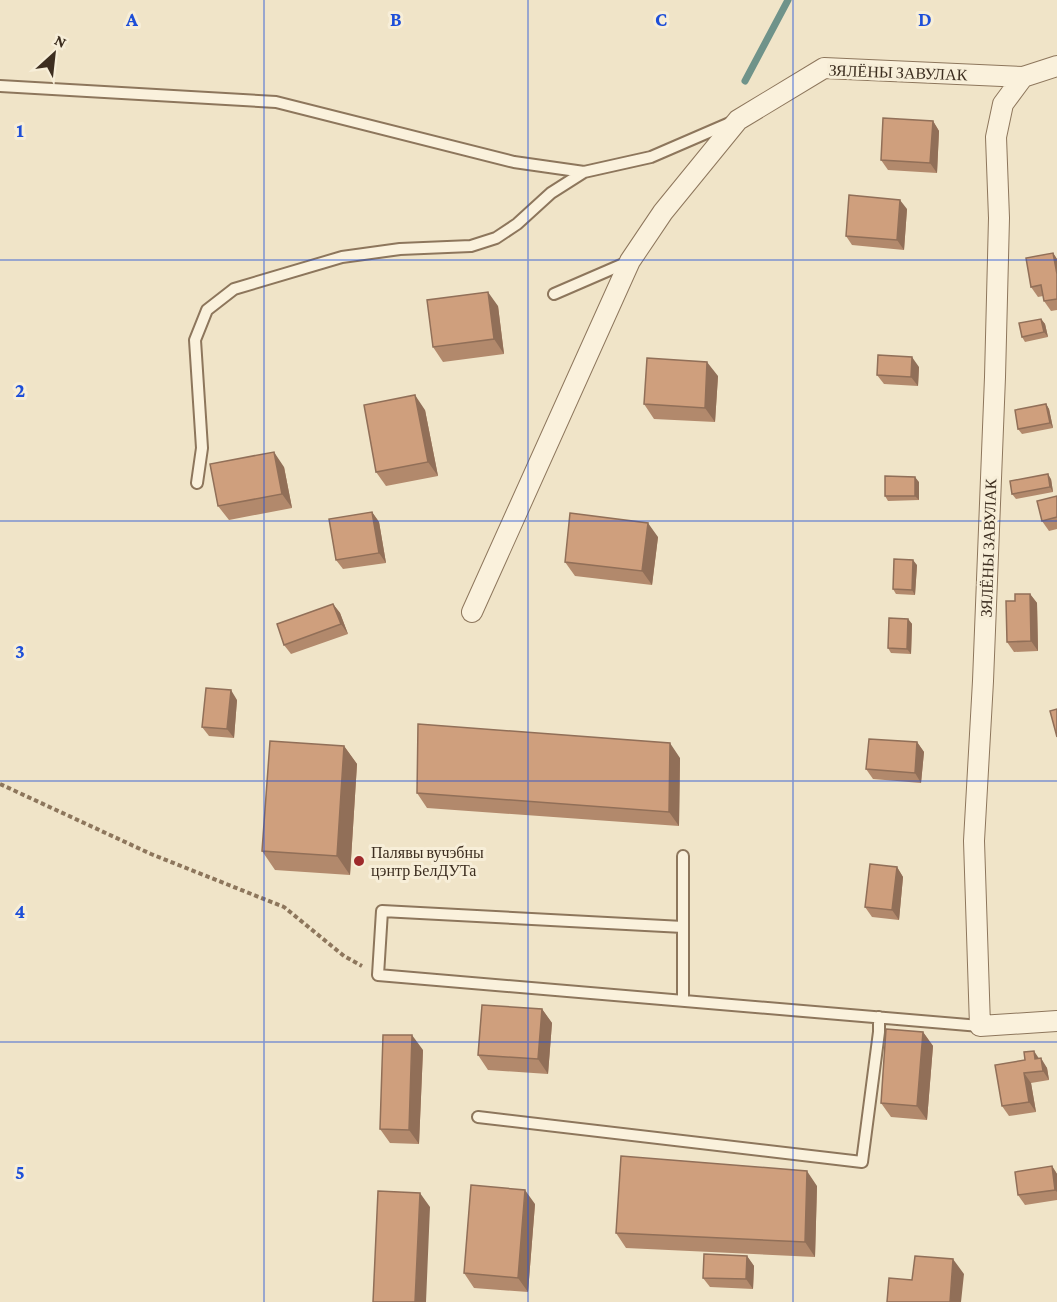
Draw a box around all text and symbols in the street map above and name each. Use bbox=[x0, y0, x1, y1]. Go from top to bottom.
text: A bbox=[125, 8, 139, 30]
text: B bbox=[390, 8, 402, 30]
text: C bbox=[655, 8, 667, 30]
text: D bbox=[918, 8, 932, 30]
north arrow bbox=[24, 24, 84, 84]
text: N bbox=[52, 31, 69, 51]
street label: ЗЯЛЁНЫ ЗАВУЛАК bbox=[828, 62, 968, 83]
text: 1 bbox=[16, 119, 24, 141]
text: 2 bbox=[15, 379, 25, 401]
street label: ЗЯЛЁНЫ ЗАВУЛАК bbox=[978, 478, 999, 618]
text: 3 bbox=[15, 640, 25, 662]
place label: Палявы вучэбны цэнтр БелДУТа bbox=[371, 844, 484, 880]
marker: Палявы вучэбны цэнтр БелДУТа bbox=[352, 854, 366, 868]
text: 4 bbox=[15, 900, 26, 922]
text: 5 bbox=[15, 1161, 25, 1183]

